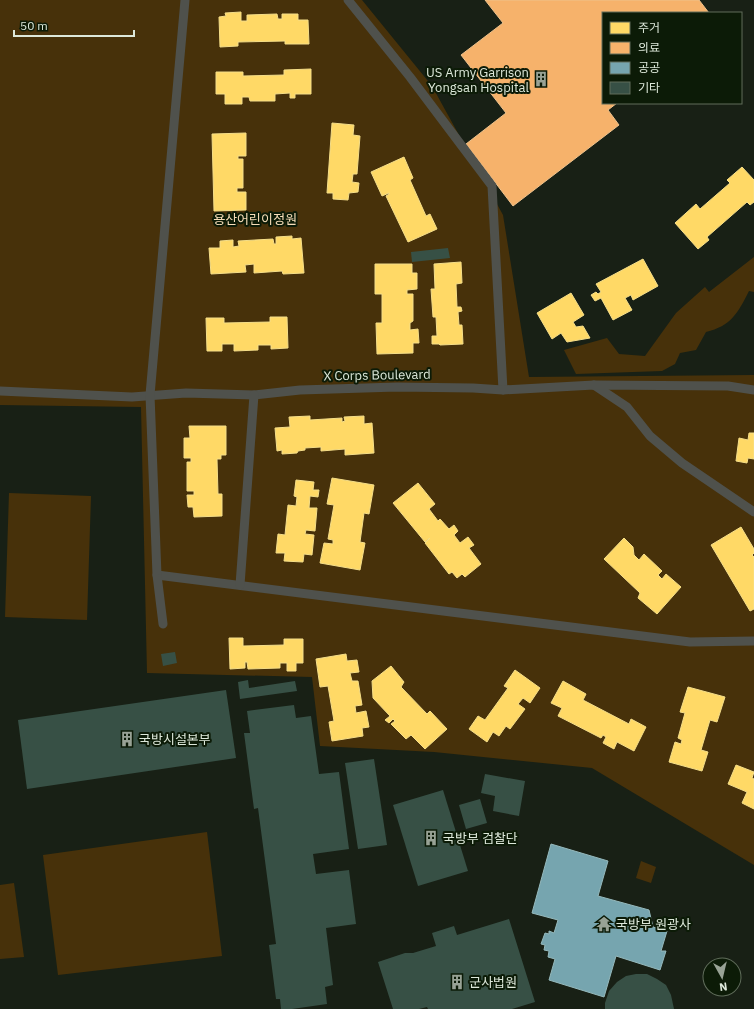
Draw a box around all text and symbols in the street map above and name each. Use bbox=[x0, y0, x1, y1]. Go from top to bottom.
scale bar bbox=[14, 12, 134, 38]
legend bbox=[602, 12, 742, 104]
text: 50 m bbox=[20, 18, 48, 33]
text: 주거 bbox=[638, 20, 660, 35]
text: 의료 bbox=[638, 40, 660, 55]
text: 공공 bbox=[638, 60, 660, 75]
place label: US Army Garrison Yongsan Hospital bbox=[426, 64, 529, 96]
building icon: US Army Garrison Yongsan Hospital bbox=[532, 70, 550, 88]
text: 기타 bbox=[638, 80, 660, 95]
park label: 용산어린이정원 bbox=[213, 211, 297, 228]
street label: X Corps Boulevard bbox=[323, 366, 431, 384]
building icon: 국방시설본부 bbox=[118, 730, 136, 748]
place label: 국방시설본부 bbox=[139, 731, 211, 748]
building icon: 국방부 검찰단 bbox=[422, 829, 440, 847]
place label: 국방부 검찰단 bbox=[443, 830, 518, 847]
temple icon: 국방부 원광사 bbox=[595, 915, 613, 933]
place label: 국방부 원광사 bbox=[616, 916, 691, 933]
north arrow bbox=[702, 957, 742, 997]
building icon: 군사법원 bbox=[448, 973, 466, 991]
place label: 군사법원 bbox=[469, 974, 517, 991]
text: N bbox=[718, 979, 728, 994]

